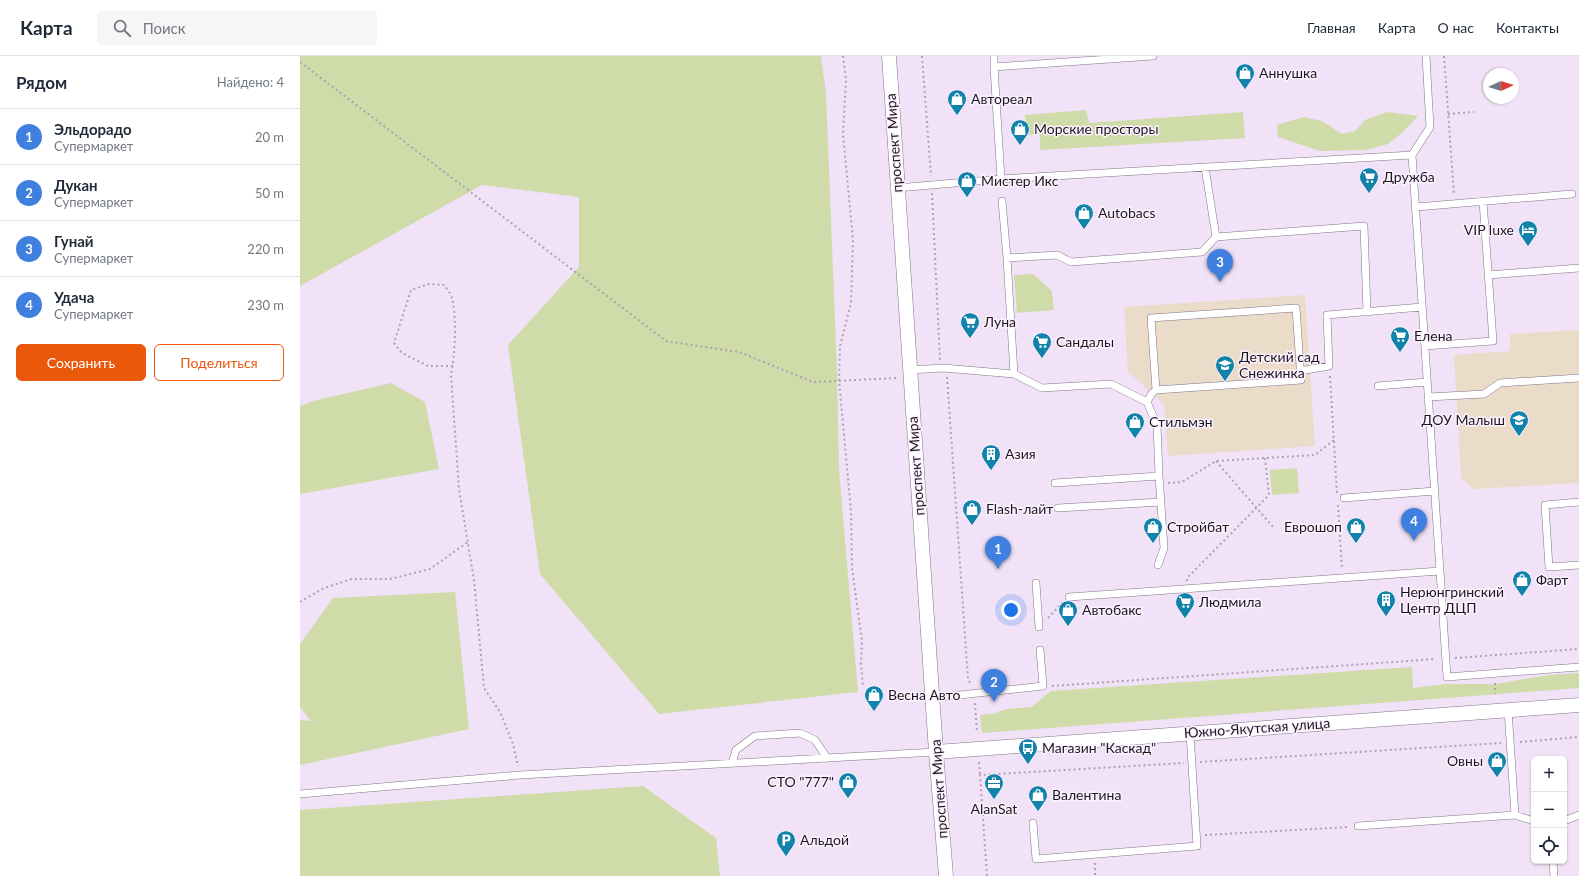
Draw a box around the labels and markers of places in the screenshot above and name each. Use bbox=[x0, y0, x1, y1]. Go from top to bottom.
shop icon: Аннушка bbox=[1234, 62, 1256, 90]
place label: Аннушка bbox=[1259, 64, 1317, 81]
shop icon: Автореал bbox=[946, 88, 968, 116]
place label: Автореал bbox=[971, 90, 1032, 107]
shop icon: Морские просторы bbox=[1009, 118, 1031, 146]
place label: Морские просторы bbox=[1034, 120, 1159, 137]
supermarket icon: Дружба bbox=[1358, 166, 1380, 194]
place label: Дружба bbox=[1383, 168, 1435, 185]
shop icon: Мистер Икс bbox=[956, 170, 978, 198]
place label: Мистер Икс bbox=[981, 172, 1059, 189]
shop icon: Autobacs bbox=[1073, 202, 1095, 230]
place label: Autobacs bbox=[1098, 204, 1156, 221]
hotel icon: VIP luxe bbox=[1517, 219, 1539, 247]
place label: VIP luxe bbox=[1464, 221, 1514, 238]
pin: 3 bbox=[1207, 249, 1233, 282]
supermarket icon: Луна bbox=[959, 311, 981, 339]
place label: Луна bbox=[983, 313, 1016, 330]
supermarket icon: Елена bbox=[1389, 325, 1411, 353]
place label: Елена bbox=[1414, 327, 1453, 344]
supermarket icon: Сандалы bbox=[1031, 331, 1053, 359]
place label: Сандалы bbox=[1056, 333, 1114, 350]
place label: Детский сад Снежинка bbox=[1239, 348, 1320, 381]
school or university icon: Детский сад Снежинка bbox=[1214, 354, 1236, 382]
school or university icon: ДОУ Малыш bbox=[1508, 409, 1530, 437]
shop icon: Стильмэн bbox=[1124, 411, 1146, 439]
place label: ДОУ Малыш bbox=[1422, 411, 1505, 428]
place label: Стильмэн bbox=[1149, 413, 1213, 430]
building icon: Азия bbox=[980, 443, 1002, 471]
place label: Азия bbox=[1005, 445, 1036, 462]
shop icon: Flash-лайт bbox=[961, 498, 983, 526]
place label: Flash-лайт bbox=[986, 500, 1053, 517]
pin: 4 bbox=[1401, 508, 1427, 541]
shop icon: Стройбат bbox=[1142, 516, 1164, 544]
shop icon: Еврошоп bbox=[1345, 516, 1367, 544]
place label: Стройбат bbox=[1167, 518, 1229, 535]
place label: Еврошоп bbox=[1284, 518, 1342, 535]
pin: 1 bbox=[985, 536, 1011, 569]
shop icon: Фарт bbox=[1511, 569, 1533, 597]
place label: Фарт bbox=[1536, 571, 1568, 588]
place label: Нерюнгринский Центр ДЦП bbox=[1400, 583, 1504, 616]
building icon: Нерюнгринский Центр ДЦП bbox=[1375, 589, 1397, 617]
supermarket icon: Людмила bbox=[1174, 591, 1196, 619]
place label: Людмила bbox=[1198, 593, 1262, 610]
shop icon: Автобакс bbox=[1057, 599, 1079, 627]
place label: Автобакс bbox=[1082, 601, 1142, 618]
pin: 2 bbox=[981, 669, 1007, 702]
shop icon: Весна Авто bbox=[863, 684, 885, 712]
place label: Весна Авто bbox=[888, 686, 960, 703]
bus stop icon: Магазин "Каскад" bbox=[1017, 737, 1039, 765]
place label: Магазин "Каскад" bbox=[1042, 739, 1156, 756]
shop icon: Овны bbox=[1486, 750, 1508, 778]
place label: Овны bbox=[1447, 752, 1483, 769]
shop icon: СТО "777" bbox=[837, 771, 859, 799]
office icon: AlanSat bbox=[983, 772, 1005, 800]
place label: СТО "777" bbox=[767, 773, 834, 790]
shop icon: Валентина bbox=[1027, 784, 1049, 812]
place label: Валентина bbox=[1052, 786, 1121, 803]
place label: AlanSat bbox=[971, 800, 1017, 817]
parking icon: Альдой bbox=[775, 829, 797, 857]
place label: Альдой bbox=[800, 831, 849, 848]

